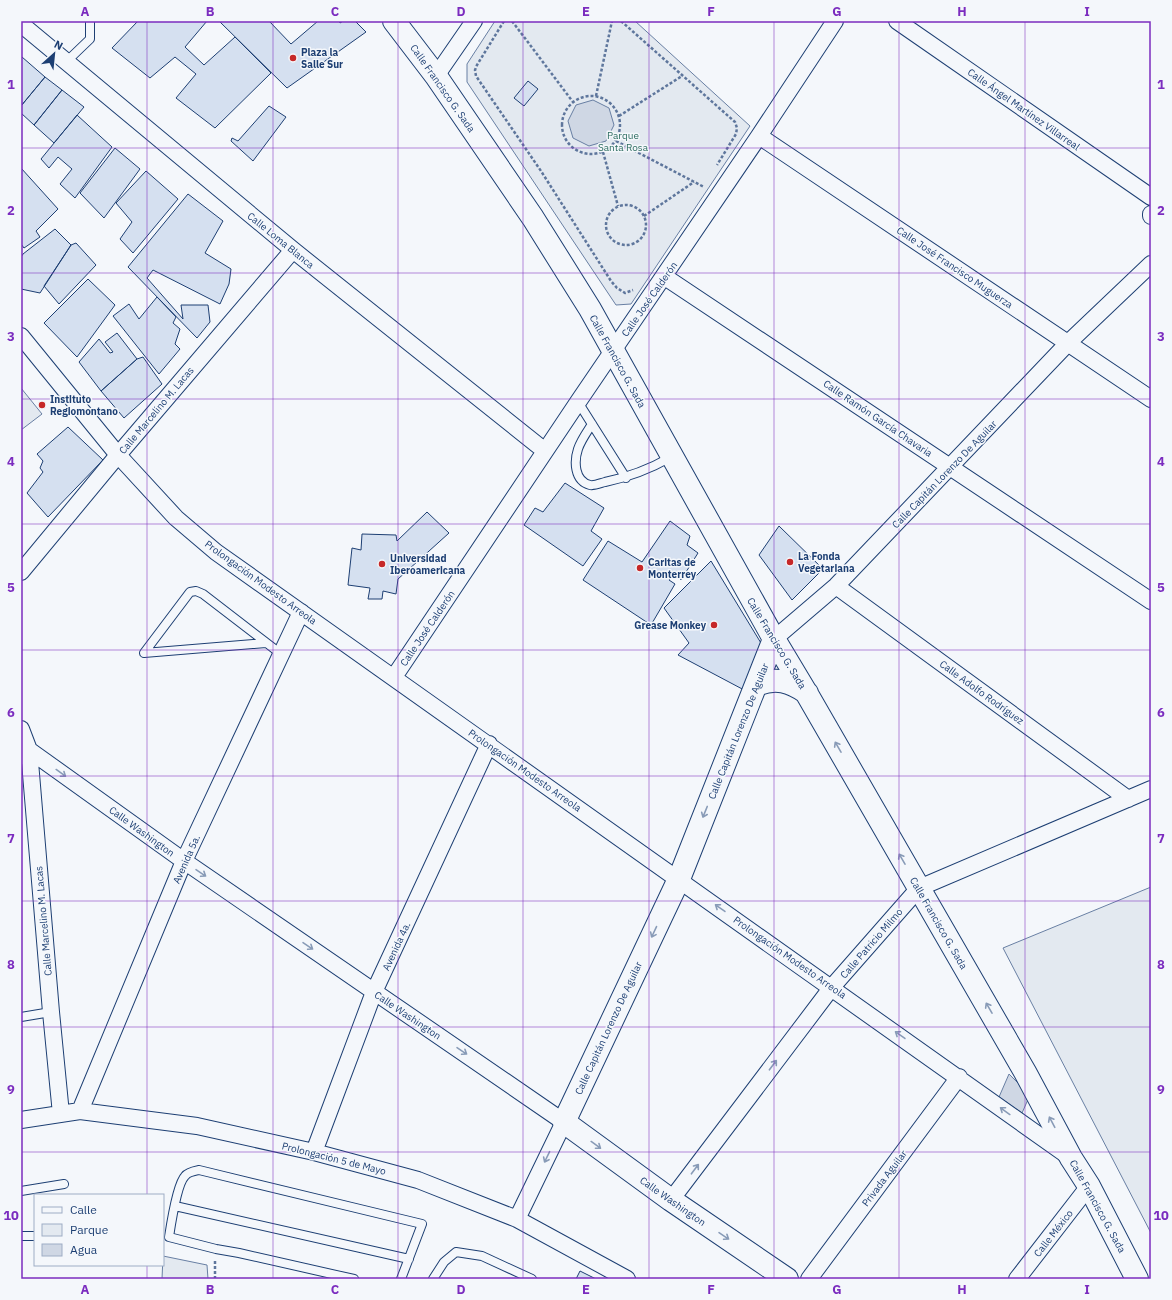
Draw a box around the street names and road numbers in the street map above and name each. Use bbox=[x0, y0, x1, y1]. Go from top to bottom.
street label: Calle Francisco G. Sada bbox=[407, 42, 478, 135]
street label: Calle Ángel Martínez Villarreal bbox=[965, 66, 1083, 153]
street label: Calle Loma Blanca bbox=[245, 209, 317, 272]
street label: Calle José Francisco Muguerza bbox=[894, 224, 1016, 312]
street label: Calle José Calderón bbox=[619, 259, 680, 339]
street label: Calle Francisco G. Sada bbox=[587, 312, 649, 411]
street label: Calle Marcelino M. Lacas bbox=[116, 364, 197, 457]
street label: Calle Ramón García Chavaria bbox=[821, 377, 935, 460]
street label: Calle Capitán Lorenzo De Aguilar bbox=[889, 417, 1000, 531]
street label: Prolongación Modesto Arreola bbox=[202, 537, 320, 628]
street label: Calle José Calderón bbox=[397, 588, 458, 669]
street label: Calle Francisco G. Sada bbox=[744, 595, 809, 692]
street label: Calle Adolfo Rodríguez bbox=[937, 657, 1027, 728]
street label: Calle Capitán Lorenzo De Aguilar bbox=[705, 661, 772, 801]
street label: Prolongación Modesto Arreola bbox=[466, 726, 584, 815]
street label: Calle Washington bbox=[106, 803, 177, 859]
street label: Avenida 5a. bbox=[170, 833, 203, 886]
street label: Calle Marcelino M. Lacas bbox=[32, 865, 55, 976]
street label: Calle Francisco G. Sada bbox=[907, 875, 971, 972]
street label: Calle Patricio Milmo bbox=[837, 905, 906, 981]
street label: Prolongación Modesto Arreola bbox=[731, 913, 849, 1002]
street label: Avenida 4a. bbox=[379, 920, 413, 973]
street label: Calle Capitán Lorenzo De Aguilar bbox=[572, 959, 645, 1097]
street label: Calle Washington bbox=[372, 988, 444, 1043]
street label: Prolongación 5 de Mayo bbox=[280, 1139, 388, 1178]
street label: Privada Aguilar bbox=[859, 1147, 910, 1209]
street label: Calle Francisco G. Sada bbox=[1067, 1157, 1129, 1256]
street label: Calle Washington bbox=[637, 1174, 708, 1229]
street label: Calle México bbox=[1031, 1207, 1076, 1260]

